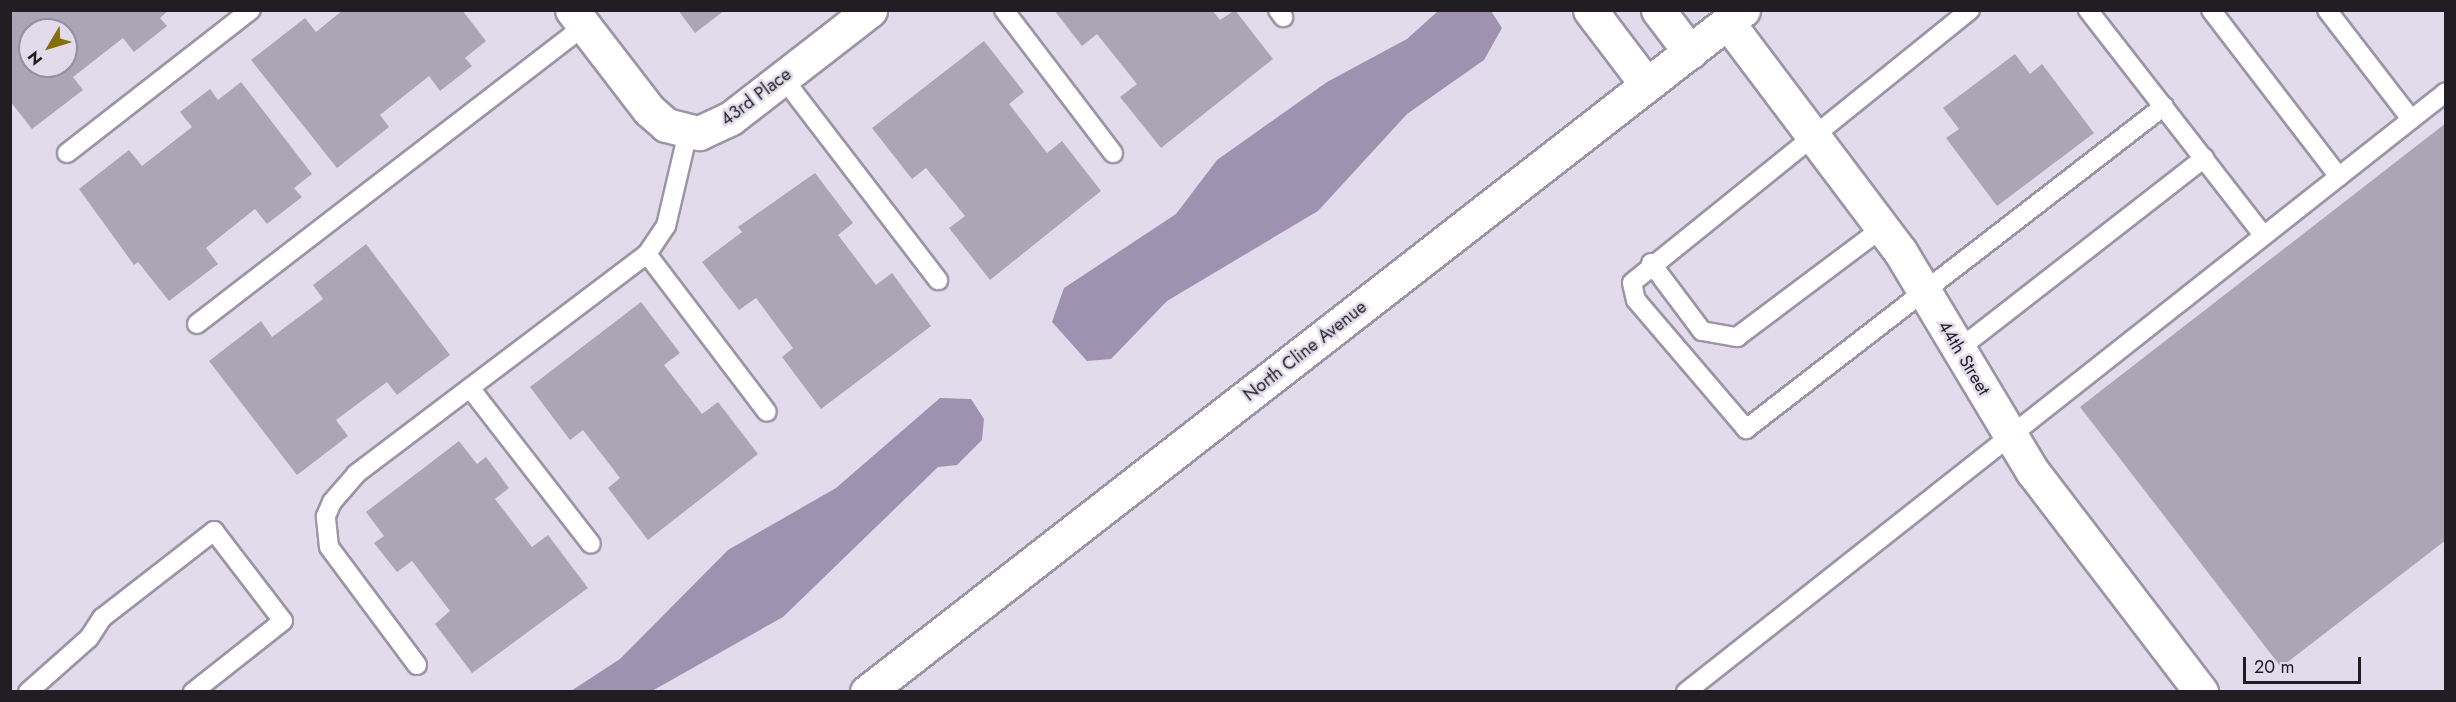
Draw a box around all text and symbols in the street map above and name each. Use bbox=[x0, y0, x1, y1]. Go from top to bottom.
north arrow bbox=[18, 18, 78, 78]
text: N bbox=[22, 46, 48, 70]
street label: 43rd Place bbox=[716, 63, 796, 131]
street label: North Cline Avenue bbox=[1239, 296, 1371, 406]
street label: 44th Street bbox=[1933, 317, 1995, 399]
scale bar bbox=[2246, 645, 2364, 683]
text: 20 m bbox=[2254, 654, 2294, 680]

